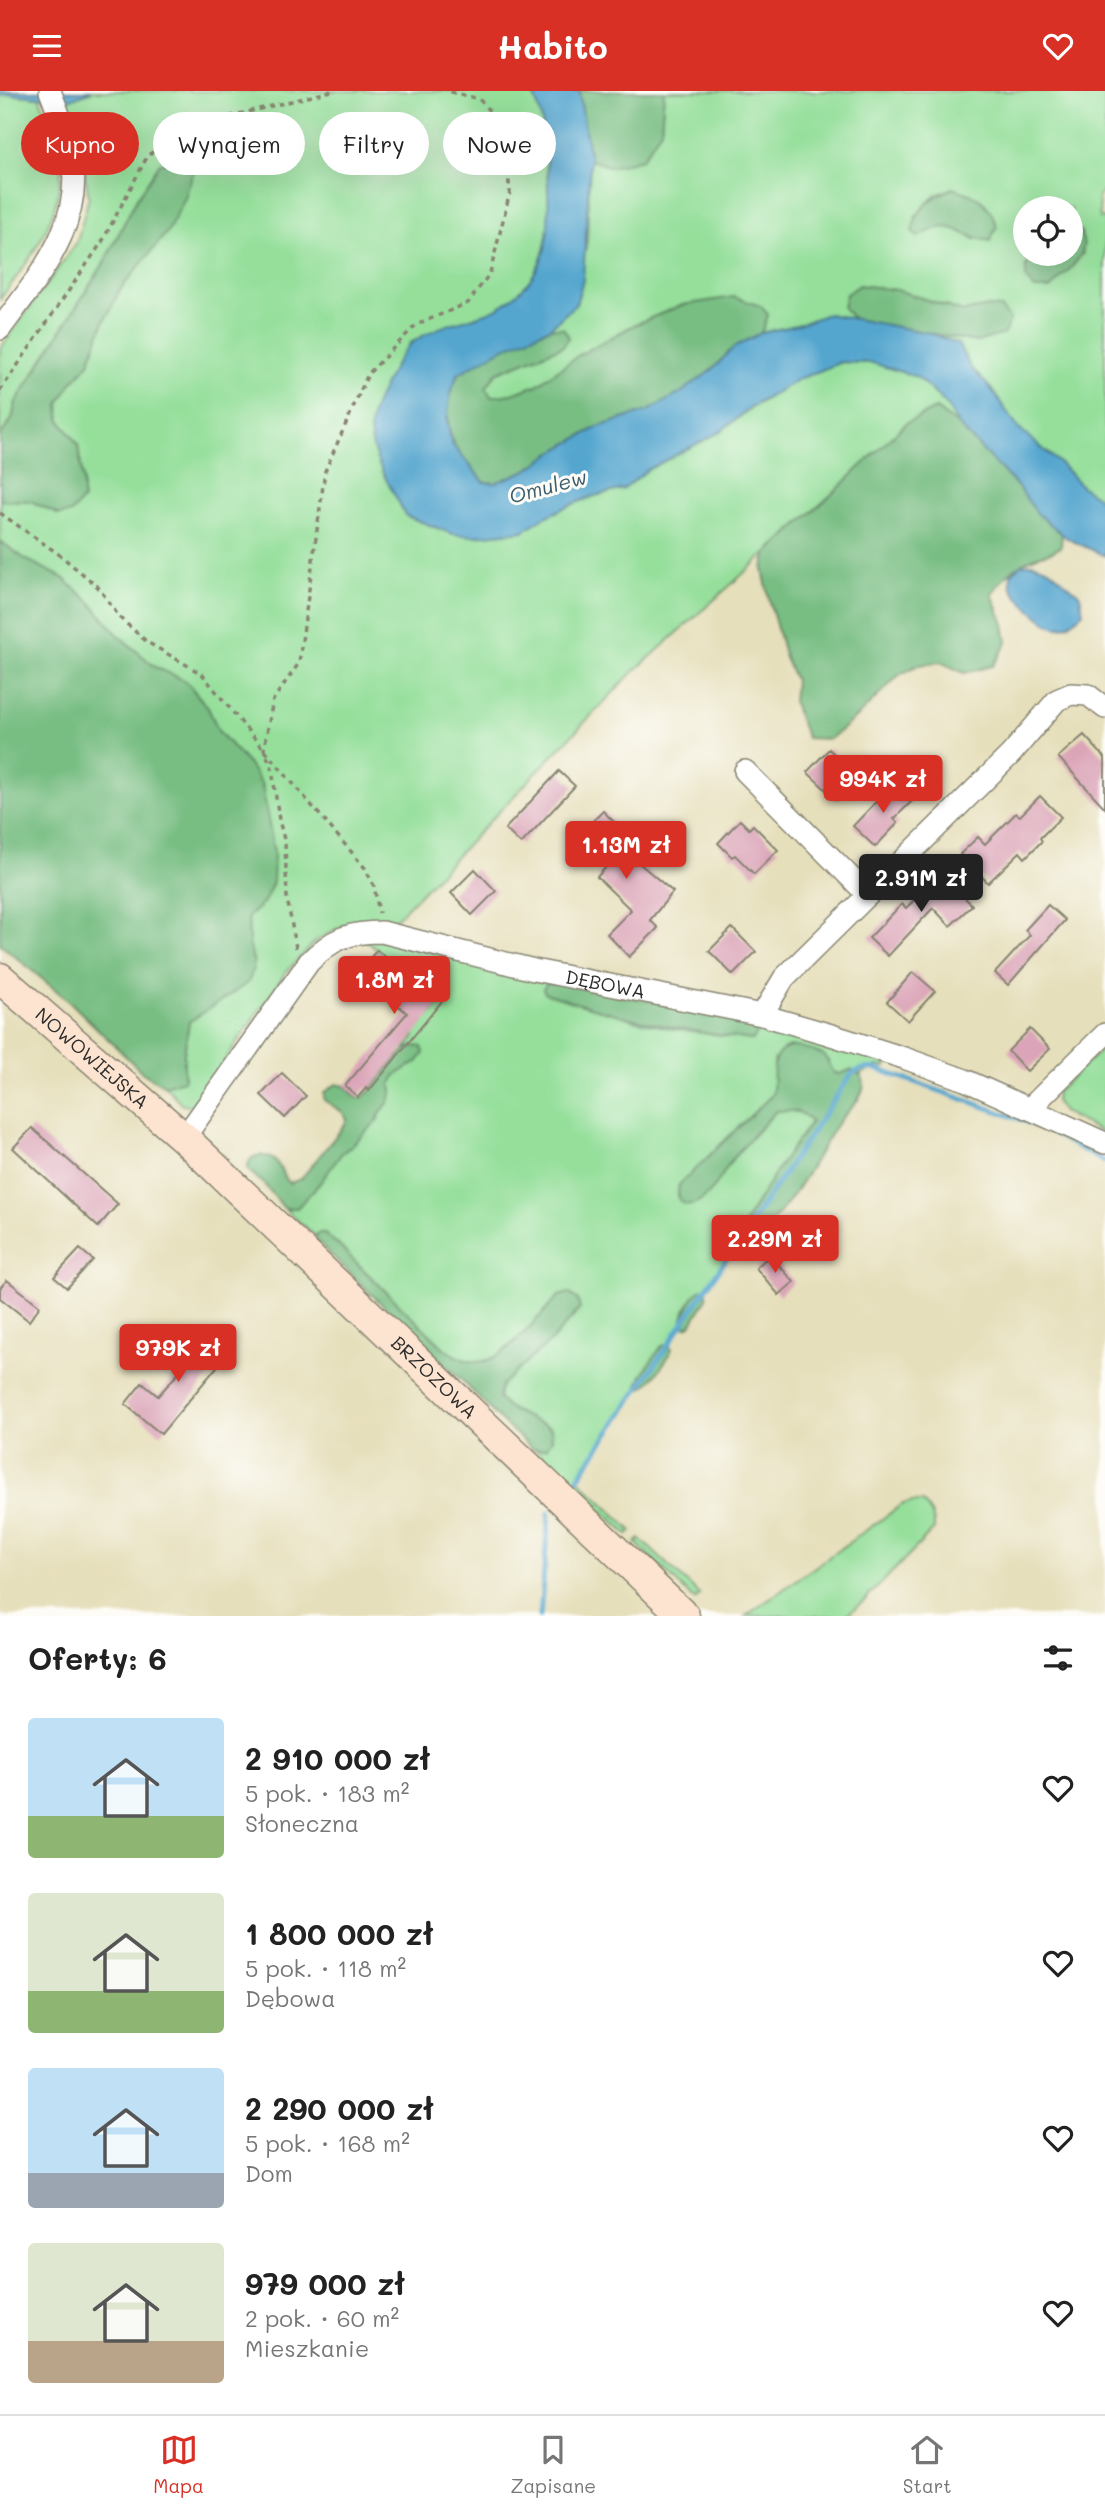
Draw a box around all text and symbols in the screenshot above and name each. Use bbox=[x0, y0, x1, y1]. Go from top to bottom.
text: Habito bbox=[497, 25, 608, 67]
icon: menu bbox=[28, 27, 66, 65]
icon: heart bbox=[1039, 27, 1077, 65]
chip: Kupno bbox=[21, 112, 139, 175]
chip: Wynajem bbox=[153, 112, 305, 175]
chip: Filtry bbox=[319, 112, 429, 175]
chip: Nowe bbox=[443, 112, 556, 175]
map controls bbox=[1013, 196, 1083, 266]
button: locate bbox=[1013, 196, 1083, 266]
water label: Omulew bbox=[506, 462, 589, 509]
pin: 994K zł bbox=[818, 755, 948, 815]
text: 994K zł bbox=[840, 763, 926, 793]
pin: 1.13M zł bbox=[554, 821, 698, 881]
text: 1.13M zł bbox=[581, 829, 671, 859]
pin: 2.91M zł bbox=[849, 855, 993, 914]
text: 2.91M zł bbox=[875, 862, 967, 892]
pin: 1.8M zł bbox=[329, 957, 459, 1016]
text: 1.8M zł bbox=[354, 964, 434, 994]
street label: DĘBOWA bbox=[563, 964, 647, 1004]
street label: NOWOWIEJSKA bbox=[30, 1001, 154, 1114]
pin: 2.29M zł bbox=[703, 1215, 847, 1275]
text: 2.29M zł bbox=[728, 1223, 822, 1253]
pin: 979K zł bbox=[113, 1325, 243, 1384]
street label: BRZOZOWA bbox=[386, 1330, 483, 1424]
text: 979K zł bbox=[135, 1332, 221, 1362]
text: Oferty: 6 bbox=[28, 1638, 167, 1678]
icon: filters bbox=[1039, 1639, 1077, 1677]
text: 2 910 000 zł bbox=[245, 1738, 430, 1778]
icon: home bbox=[84, 1746, 168, 1830]
icon: heart bbox=[1039, 1769, 1077, 1807]
text: 5 pok. · 183 m² bbox=[245, 1778, 409, 1808]
text: Słoneczna bbox=[245, 1808, 359, 1838]
text: 1 800 000 zł bbox=[245, 1913, 433, 1953]
icon: home bbox=[84, 1921, 168, 2005]
icon: heart bbox=[1039, 1944, 1077, 1982]
text: 5 pok. · 118 m² bbox=[245, 1953, 406, 1983]
text: Dębowa bbox=[245, 1983, 336, 2013]
text: 2 290 000 zł bbox=[245, 2088, 434, 2128]
icon: home bbox=[84, 2096, 168, 2180]
icon: heart bbox=[1039, 2119, 1077, 2157]
text: 5 pok. · 168 m² bbox=[245, 2128, 410, 2158]
text: Dom bbox=[245, 2158, 293, 2188]
text: 979 000 zł bbox=[245, 2263, 405, 2303]
icon: home bbox=[84, 2271, 168, 2355]
icon: heart bbox=[1039, 2294, 1077, 2332]
text: 2 pok. · 60 m² bbox=[245, 2303, 399, 2333]
text: Mieszkanie bbox=[245, 2333, 369, 2363]
tab: Mapa bbox=[153, 2431, 204, 2498]
tab: Zapisane bbox=[511, 2431, 596, 2498]
tab: Start bbox=[903, 2431, 952, 2498]

